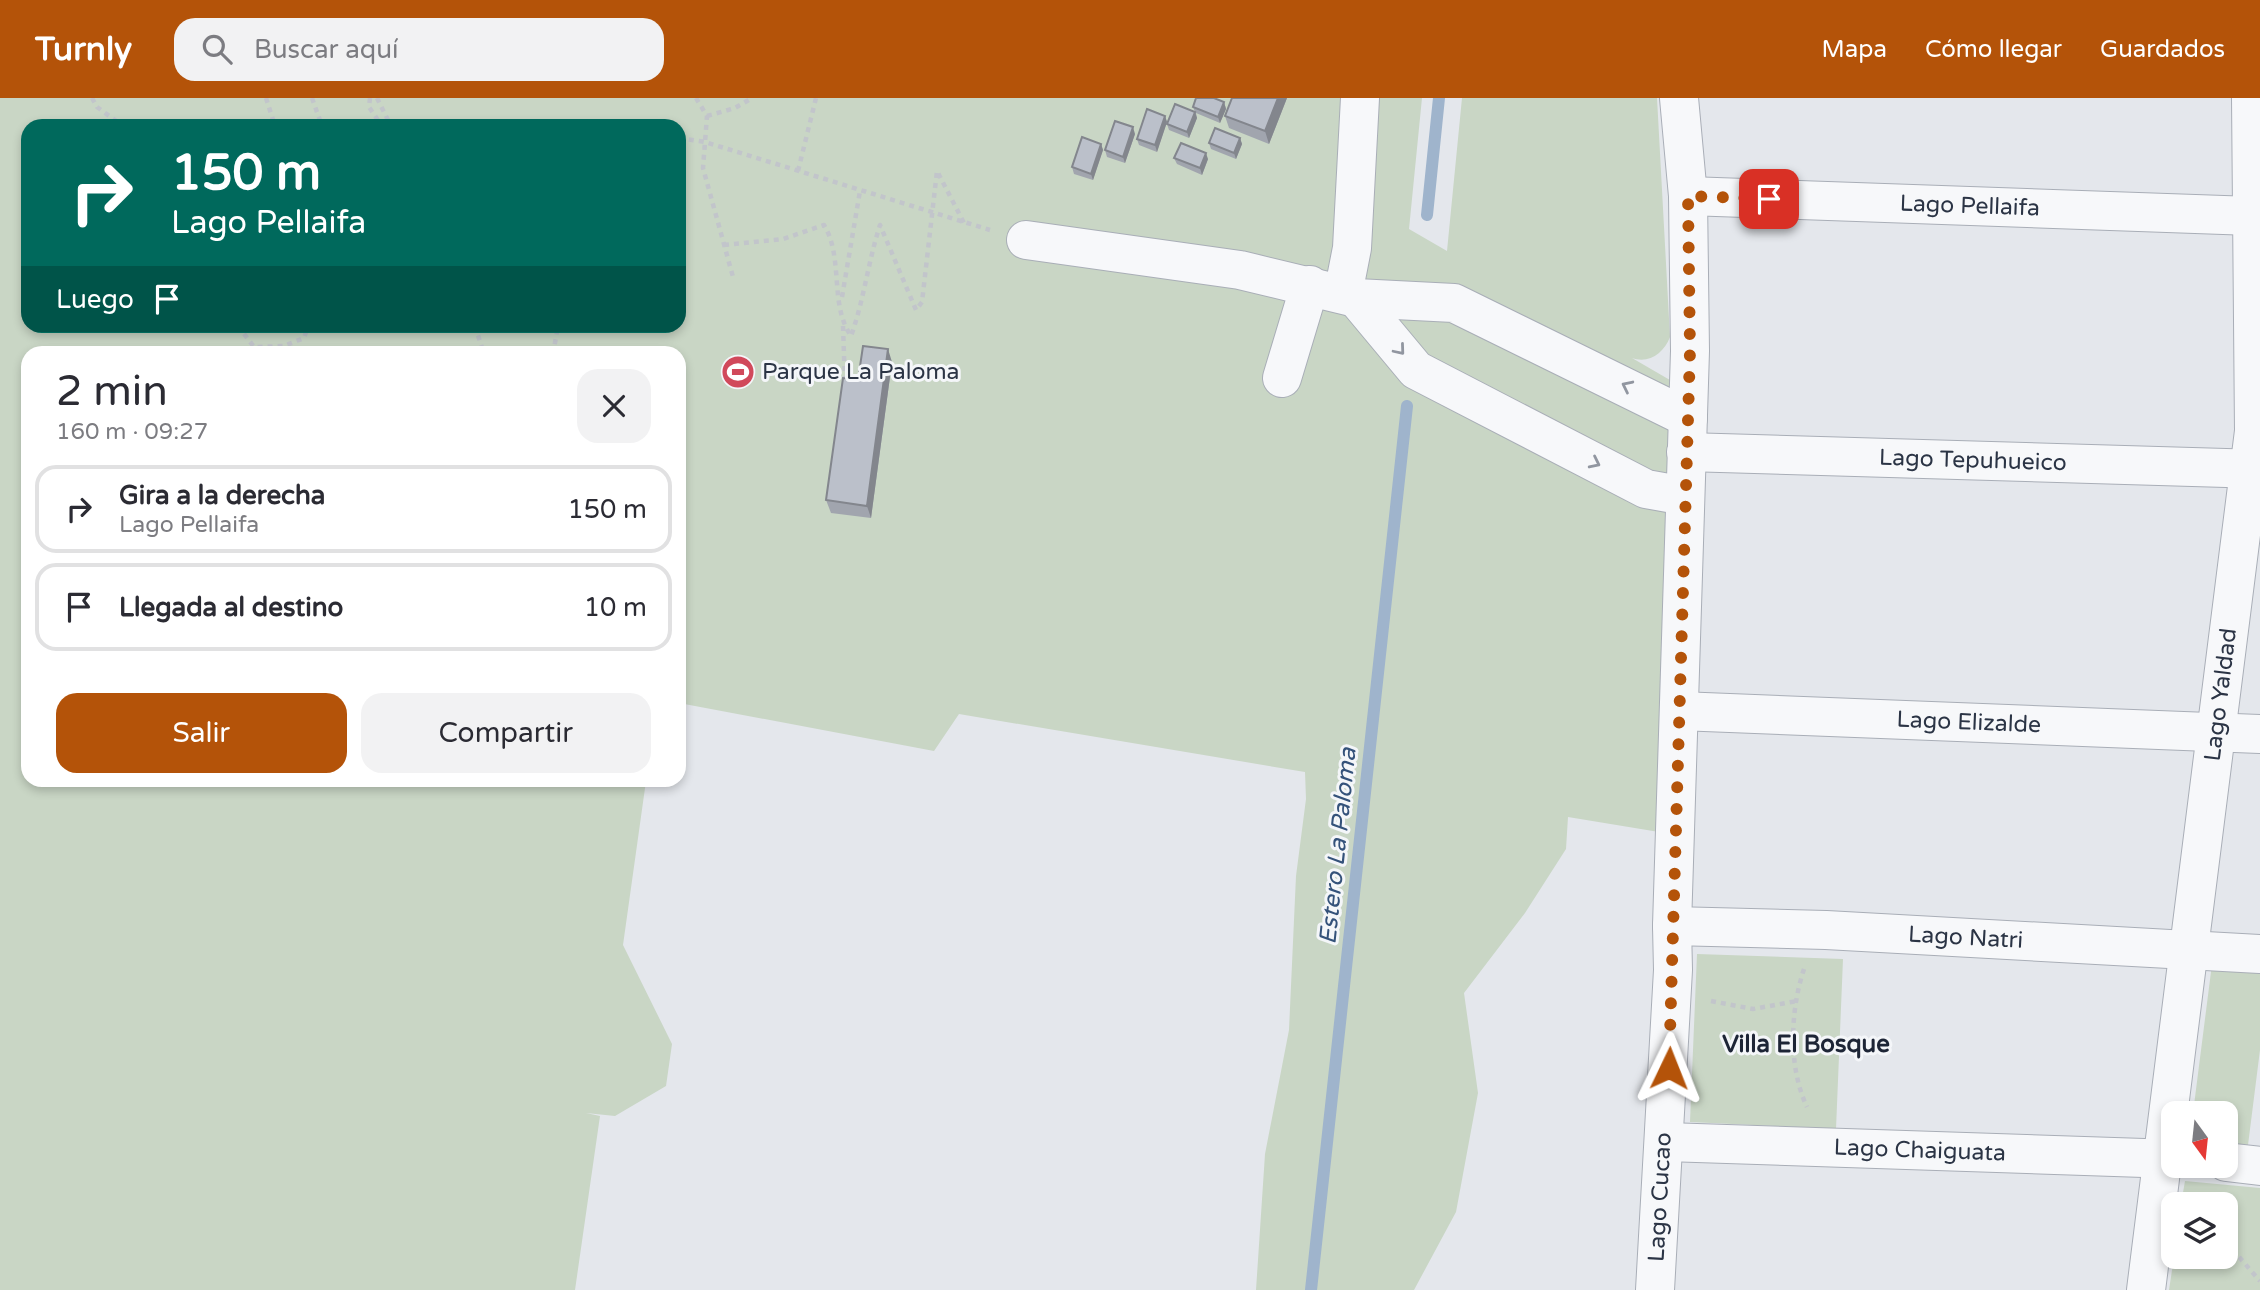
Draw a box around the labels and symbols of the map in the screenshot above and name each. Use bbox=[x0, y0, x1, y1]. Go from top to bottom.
pin bbox=[1739, 169, 1799, 229]
street label: Lago Pellaifa bbox=[1899, 190, 2040, 222]
one-way arrow bbox=[1392, 342, 1404, 355]
sports icon: Parque La Paloma bbox=[719, 353, 757, 391]
place label: Parque La Paloma bbox=[762, 358, 959, 386]
one-way arrow bbox=[1622, 380, 1634, 394]
street label: Lago Tepuhueico bbox=[1879, 444, 2067, 477]
one-way arrow bbox=[1588, 455, 1600, 469]
street label: Lago Yaldad bbox=[2199, 626, 2243, 763]
street label: Lago Elizalde bbox=[1896, 706, 2042, 739]
water label: Estero La Paloma bbox=[1313, 746, 1363, 946]
street label: Lago Natri bbox=[1907, 921, 2024, 955]
district label: Villa El Bosque bbox=[1722, 1030, 1890, 1059]
position arrow bbox=[1632, 1031, 1706, 1105]
north arrow bbox=[2161, 1101, 2238, 1178]
street label: Lago Cucao bbox=[1643, 1132, 1678, 1263]
street label: Lago Chaiguata bbox=[1833, 1134, 2006, 1167]

